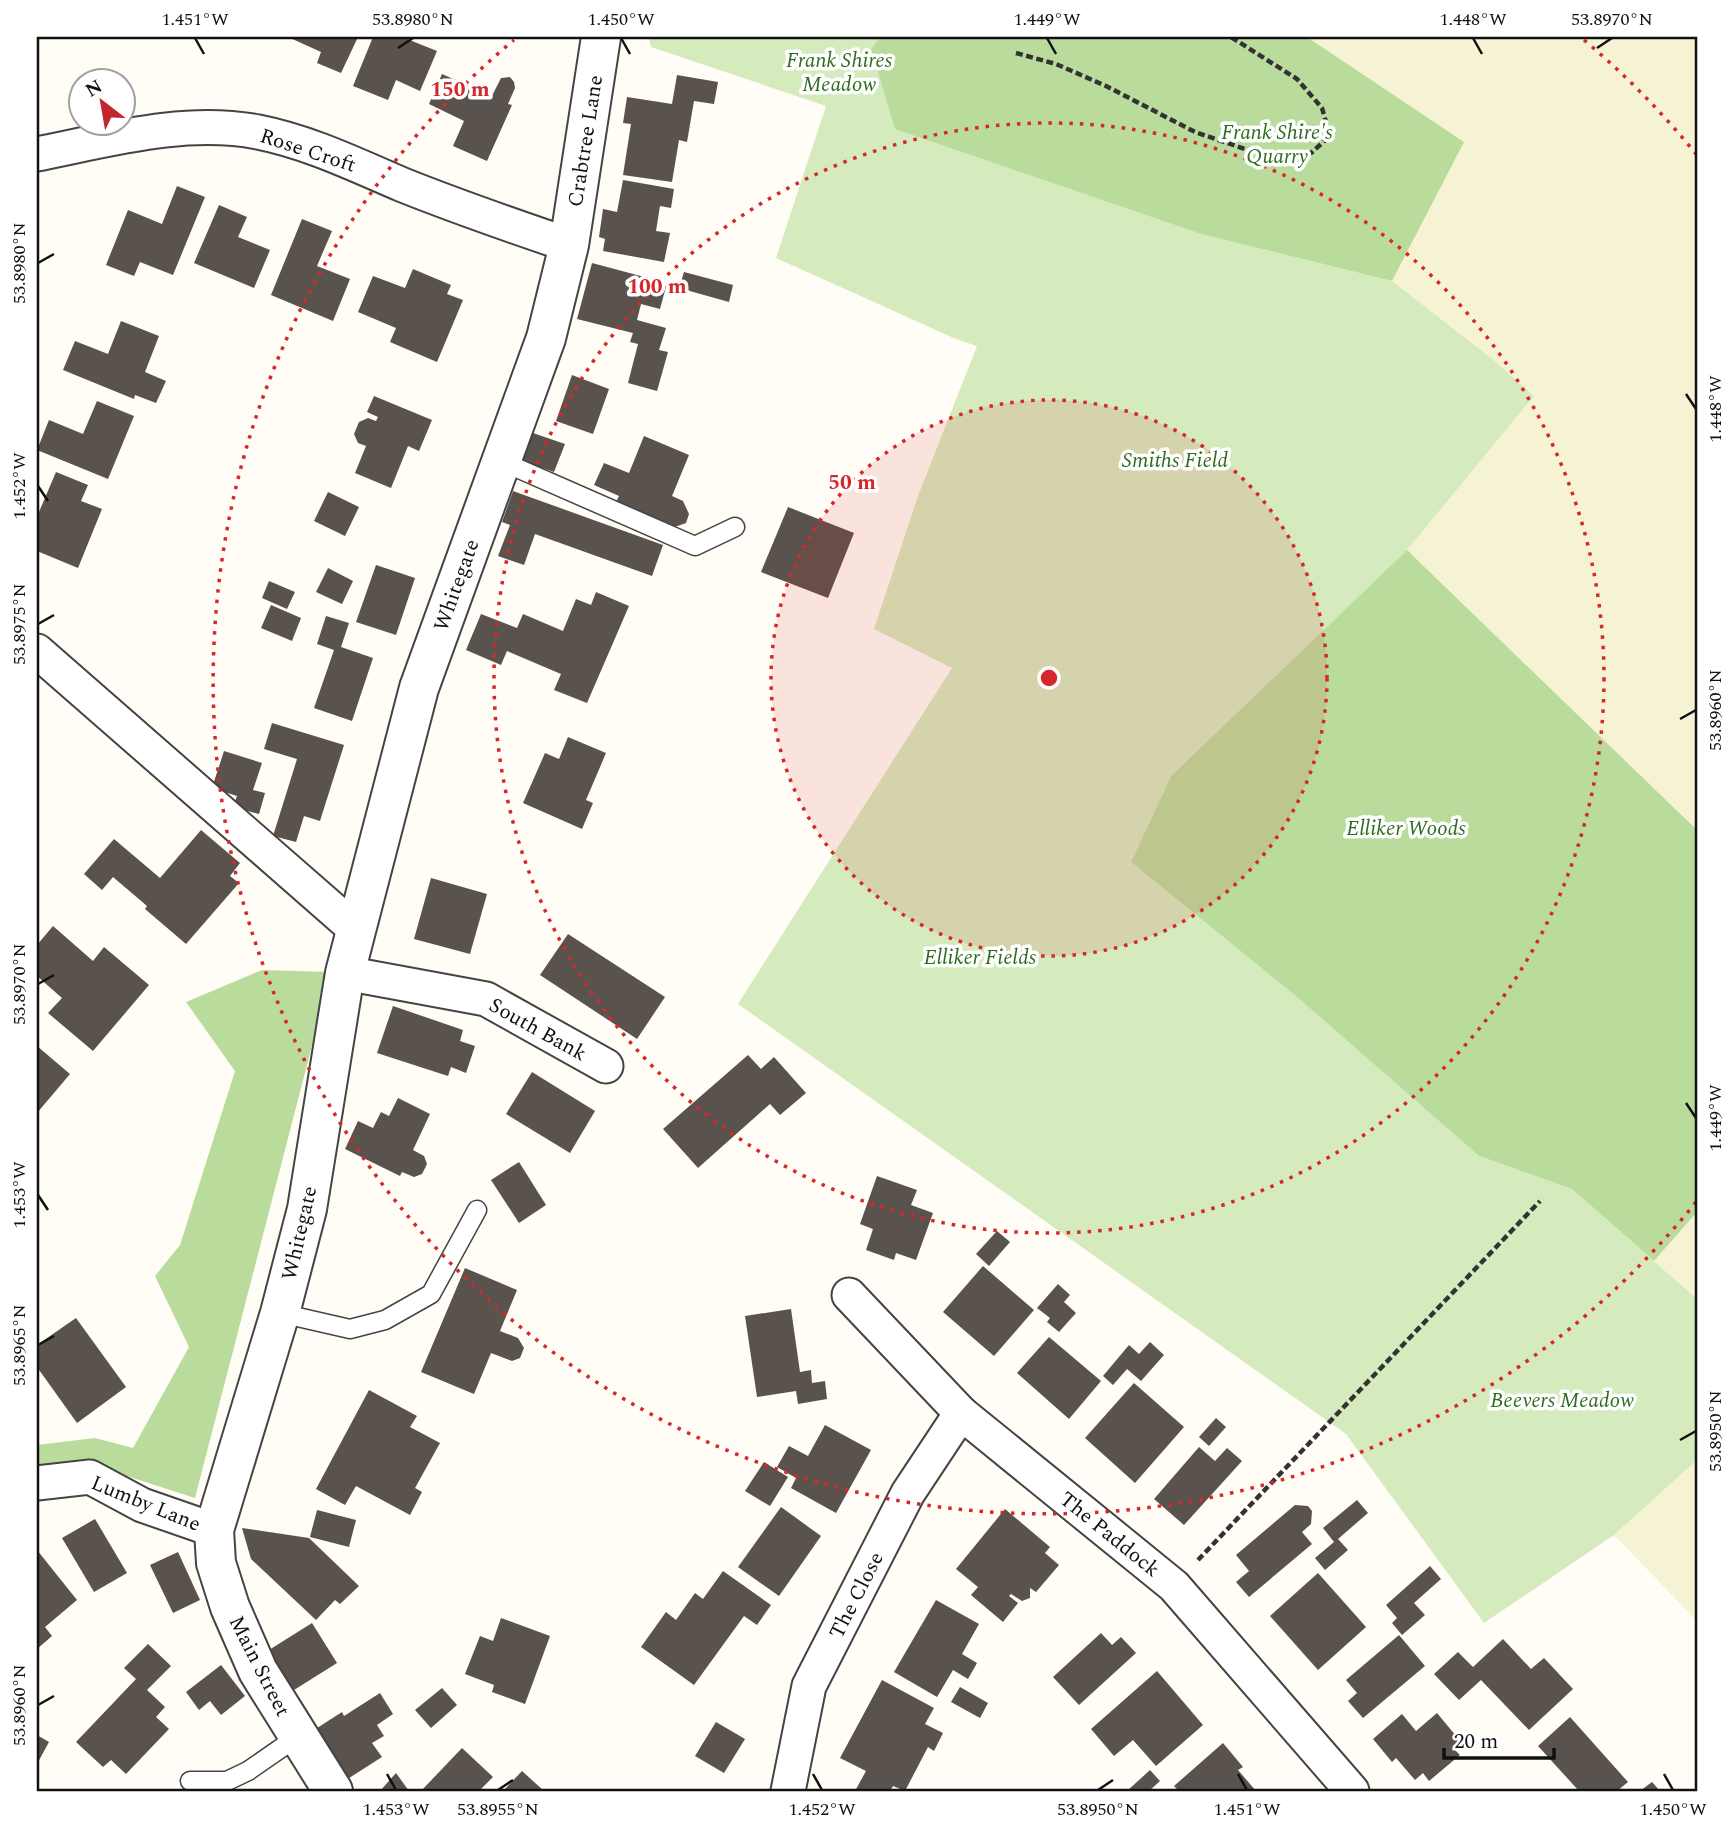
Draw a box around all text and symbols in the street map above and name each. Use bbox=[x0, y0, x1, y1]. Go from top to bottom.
text: 1.451°W bbox=[161, 6, 229, 33]
text: 53.8980°N bbox=[372, 6, 454, 33]
text: 1.450°W bbox=[587, 6, 655, 33]
text: 1.449°W bbox=[1013, 6, 1081, 33]
text: 1.448°W bbox=[1439, 6, 1507, 33]
text: 53.8970°N bbox=[1571, 6, 1653, 33]
park label: Frank Shires Meadow bbox=[786, 45, 893, 101]
north arrow bbox=[66, 66, 136, 136]
text: N bbox=[80, 72, 108, 105]
street label: Crabtree Lane bbox=[560, 73, 612, 209]
text: 150 m bbox=[430, 74, 490, 106]
park label: Frank Shire's Quarry bbox=[1221, 117, 1333, 173]
street label: Rose Croft bbox=[256, 120, 360, 182]
text: 53.8980°N bbox=[6, 222, 33, 304]
text: 100 m bbox=[627, 271, 687, 303]
text: 1.448°W bbox=[1702, 375, 1729, 443]
park label: Smiths Field bbox=[1122, 445, 1228, 477]
text: 1.452°W bbox=[6, 452, 33, 520]
text: 50 m bbox=[828, 467, 876, 499]
street label: Whitegate bbox=[425, 535, 488, 636]
text: 53.8975°N bbox=[6, 583, 33, 665]
centre of rings bbox=[1037, 666, 1061, 690]
text: 53.8960°N bbox=[1702, 669, 1729, 751]
park label: Elliker Woods bbox=[1346, 813, 1466, 845]
park label: Elliker Fields bbox=[924, 942, 1037, 974]
text: 53.8970°N bbox=[6, 943, 33, 1025]
street label: South Bank bbox=[483, 990, 593, 1070]
text: 1.449°W bbox=[1702, 1084, 1729, 1152]
text: 1.453°W bbox=[6, 1161, 33, 1229]
street label: Whitegate bbox=[274, 1183, 326, 1284]
text: 53.8965°N bbox=[6, 1304, 33, 1386]
park label: Beevers Meadow bbox=[1490, 1385, 1634, 1417]
text: 53.8950°N bbox=[1702, 1390, 1729, 1472]
street label: Lumby Lane bbox=[86, 1467, 205, 1540]
street label: The Paddock bbox=[1052, 1484, 1167, 1586]
street label: The Close bbox=[821, 1546, 892, 1645]
street label: Main Street bbox=[220, 1610, 298, 1723]
text: 53.8960°N bbox=[6, 1664, 33, 1746]
scale bar bbox=[1444, 1716, 1554, 1760]
text: 20 m bbox=[1454, 1726, 1498, 1758]
text: 1.453°W bbox=[362, 1796, 430, 1823]
text: 53.8955°N bbox=[457, 1796, 539, 1823]
text: 1.452°W bbox=[788, 1796, 856, 1823]
text: 53.8950°N bbox=[1057, 1796, 1139, 1823]
text: 1.451°W bbox=[1213, 1796, 1281, 1823]
text: 1.450°W bbox=[1639, 1796, 1707, 1823]

